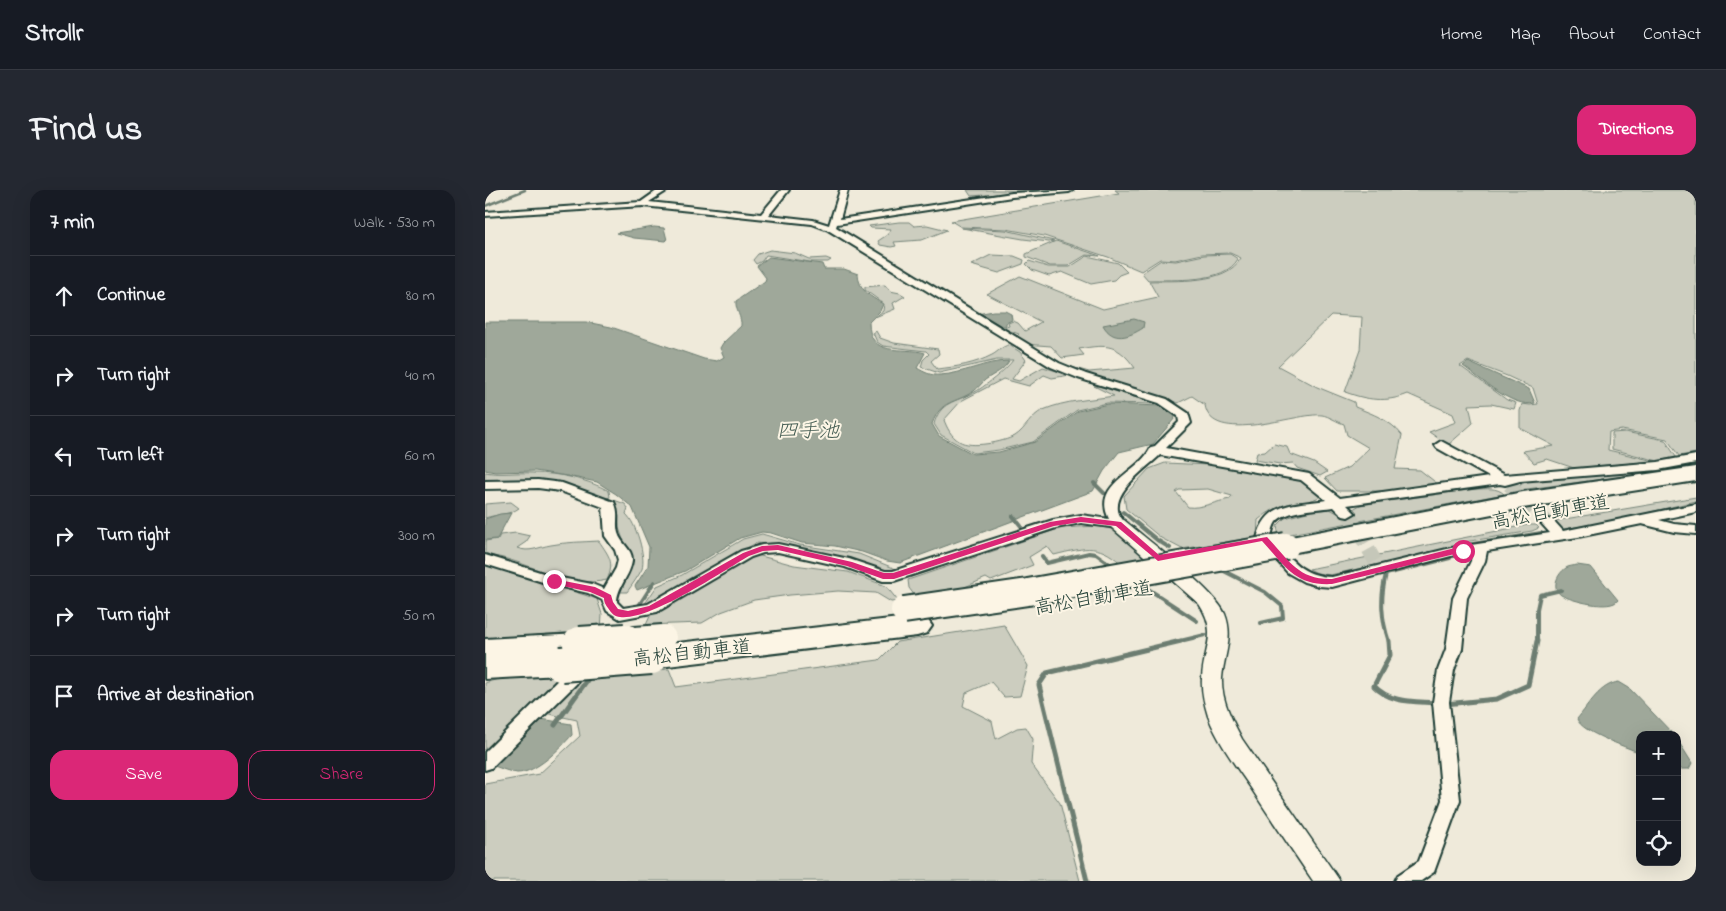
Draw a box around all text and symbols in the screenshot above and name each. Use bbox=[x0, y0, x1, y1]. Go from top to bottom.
text: Strollr bbox=[25, 17, 83, 52]
text: Home bbox=[1441, 22, 1482, 48]
text: Map bbox=[1510, 22, 1541, 48]
text: About bbox=[1569, 22, 1615, 48]
text: Contact bbox=[1643, 22, 1701, 48]
text: Find us bbox=[30, 105, 142, 156]
button: Directions bbox=[1577, 105, 1696, 155]
text: 7 min bbox=[50, 208, 94, 238]
text: Walk · 530 m bbox=[354, 211, 435, 235]
icon: ahead bbox=[50, 282, 78, 310]
text: Continue bbox=[97, 282, 165, 309]
text: 80 m bbox=[406, 284, 435, 308]
icon: right bbox=[50, 362, 78, 390]
text: Turn right bbox=[97, 362, 170, 389]
text: 40 m bbox=[405, 364, 435, 388]
water label: 四手池 bbox=[777, 417, 840, 447]
icon: left bbox=[50, 442, 78, 470]
text: Turn left bbox=[97, 442, 164, 469]
text: 60 m bbox=[405, 444, 435, 468]
street label: 高松自動車道 bbox=[1489, 489, 1612, 538]
icon: right bbox=[50, 522, 78, 550]
text: Turn right bbox=[97, 522, 170, 549]
text: 300 m bbox=[398, 524, 435, 548]
route start bbox=[1452, 540, 1475, 563]
route end bbox=[543, 570, 566, 593]
street label: 高松自動車道 bbox=[1032, 575, 1155, 624]
icon: right bbox=[50, 602, 78, 630]
text: Turn right bbox=[97, 602, 170, 629]
text: 50 m bbox=[403, 604, 435, 628]
street label: 高松自動車道 bbox=[631, 634, 753, 675]
icon: arrive bbox=[50, 682, 78, 710]
text: Arrive at destination bbox=[97, 682, 254, 709]
map controls bbox=[1636, 731, 1681, 866]
button: + bbox=[1636, 731, 1681, 776]
button: Save bbox=[50, 750, 238, 800]
button: Share bbox=[248, 750, 435, 800]
button: − bbox=[1636, 776, 1681, 821]
button: locate bbox=[1636, 821, 1681, 866]

